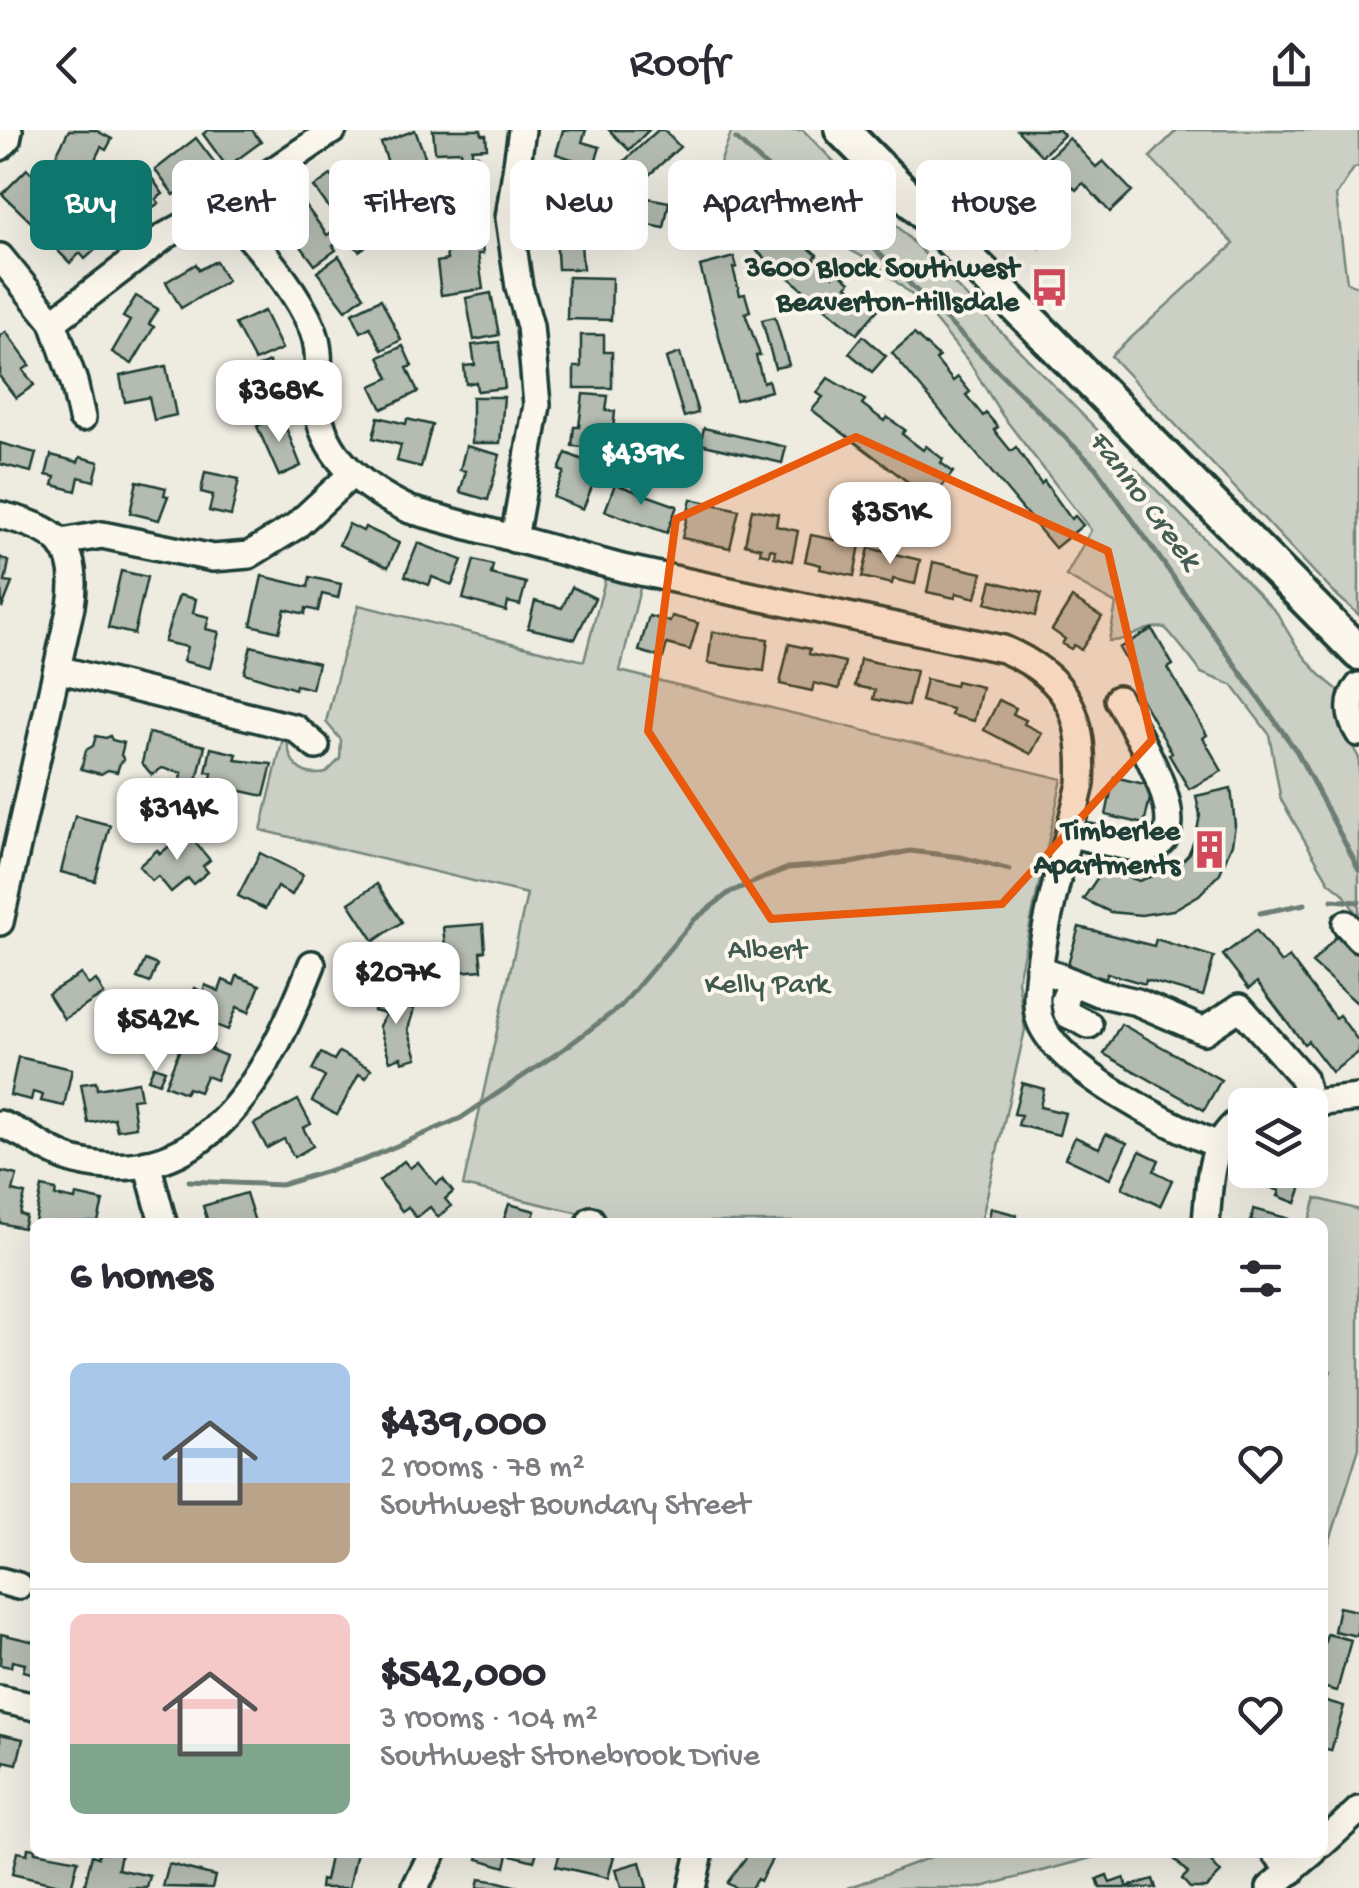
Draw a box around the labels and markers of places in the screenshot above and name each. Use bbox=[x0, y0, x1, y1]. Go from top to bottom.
place label: 3600 Block Southwest Beaverton-Hillsdale bbox=[744, 253, 1022, 322]
bus stop icon: 3600 Block Southwest Beaverton-Hillsdale bbox=[1028, 266, 1070, 308]
pin: $368K bbox=[209, 360, 349, 445]
pin: $439K bbox=[571, 423, 711, 508]
pin: $351K bbox=[820, 482, 960, 567]
pin: $314K bbox=[107, 778, 247, 863]
place label: Timberlee Apartments bbox=[1033, 816, 1182, 885]
building icon: Timberlee Apartments bbox=[1189, 829, 1231, 871]
pin: $207K bbox=[326, 942, 466, 1027]
pin: $542K bbox=[86, 989, 226, 1074]

